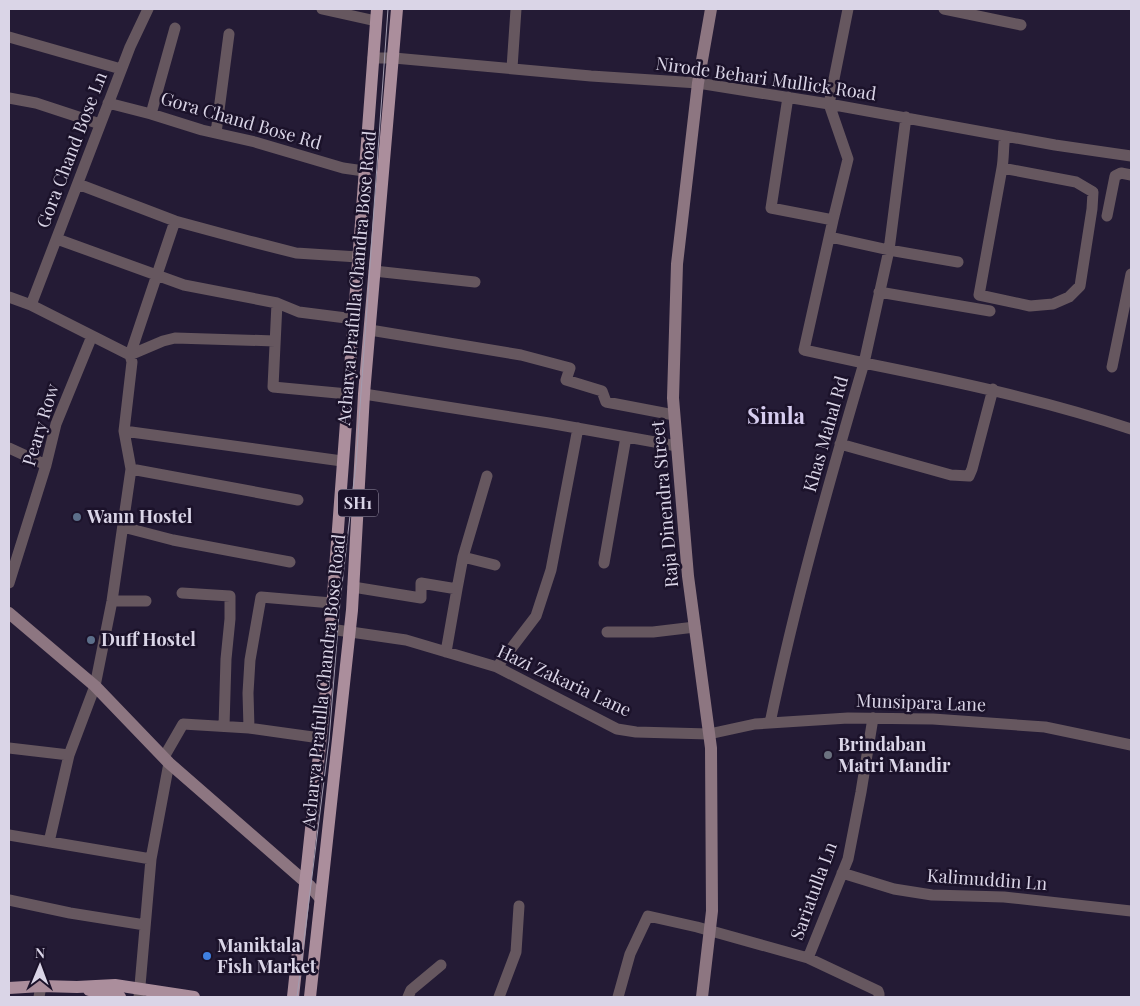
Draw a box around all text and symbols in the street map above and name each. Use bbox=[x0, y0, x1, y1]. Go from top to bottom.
street label: Nirode Behari Mullick Road bbox=[654, 51, 878, 105]
street label: Gora Chand Bose Ln bbox=[30, 68, 112, 231]
street label: Gora Chand Bose Rd bbox=[158, 86, 325, 155]
street label: Acharya Prafulla Chandra Bose Road bbox=[331, 129, 381, 427]
street label: Khas Mahal Rd bbox=[797, 372, 853, 495]
street label: Peary Row bbox=[16, 381, 64, 469]
district label: Simla bbox=[747, 400, 806, 430]
street label: Raja Dinendra Street bbox=[645, 419, 683, 589]
road number: SH1 bbox=[338, 489, 378, 516]
place label: Wann Hostel bbox=[86, 504, 193, 528]
marker: Wann Hostel bbox=[71, 511, 83, 523]
street label: Acharya Prafulla Chandra Bose Road bbox=[296, 532, 350, 830]
place label: Duff Hostel bbox=[101, 627, 196, 651]
marker: Duff Hostel bbox=[85, 634, 97, 646]
street label: Hazi Zakaria Lane bbox=[494, 639, 635, 722]
street label: Munsipara Lane bbox=[856, 688, 986, 716]
place label: Brindaban Matri Mandir bbox=[838, 732, 951, 777]
marker: Brindaban Matri Mandir bbox=[822, 749, 834, 761]
street label: Sariatulla Ln bbox=[784, 838, 842, 943]
street label: Kalimuddin Ln bbox=[926, 863, 1048, 895]
place label: Maniktala Fish Market bbox=[217, 933, 317, 978]
north arrow bbox=[15, 941, 65, 991]
text: N bbox=[35, 943, 45, 962]
marker: Maniktala Fish Market bbox=[201, 950, 213, 962]

